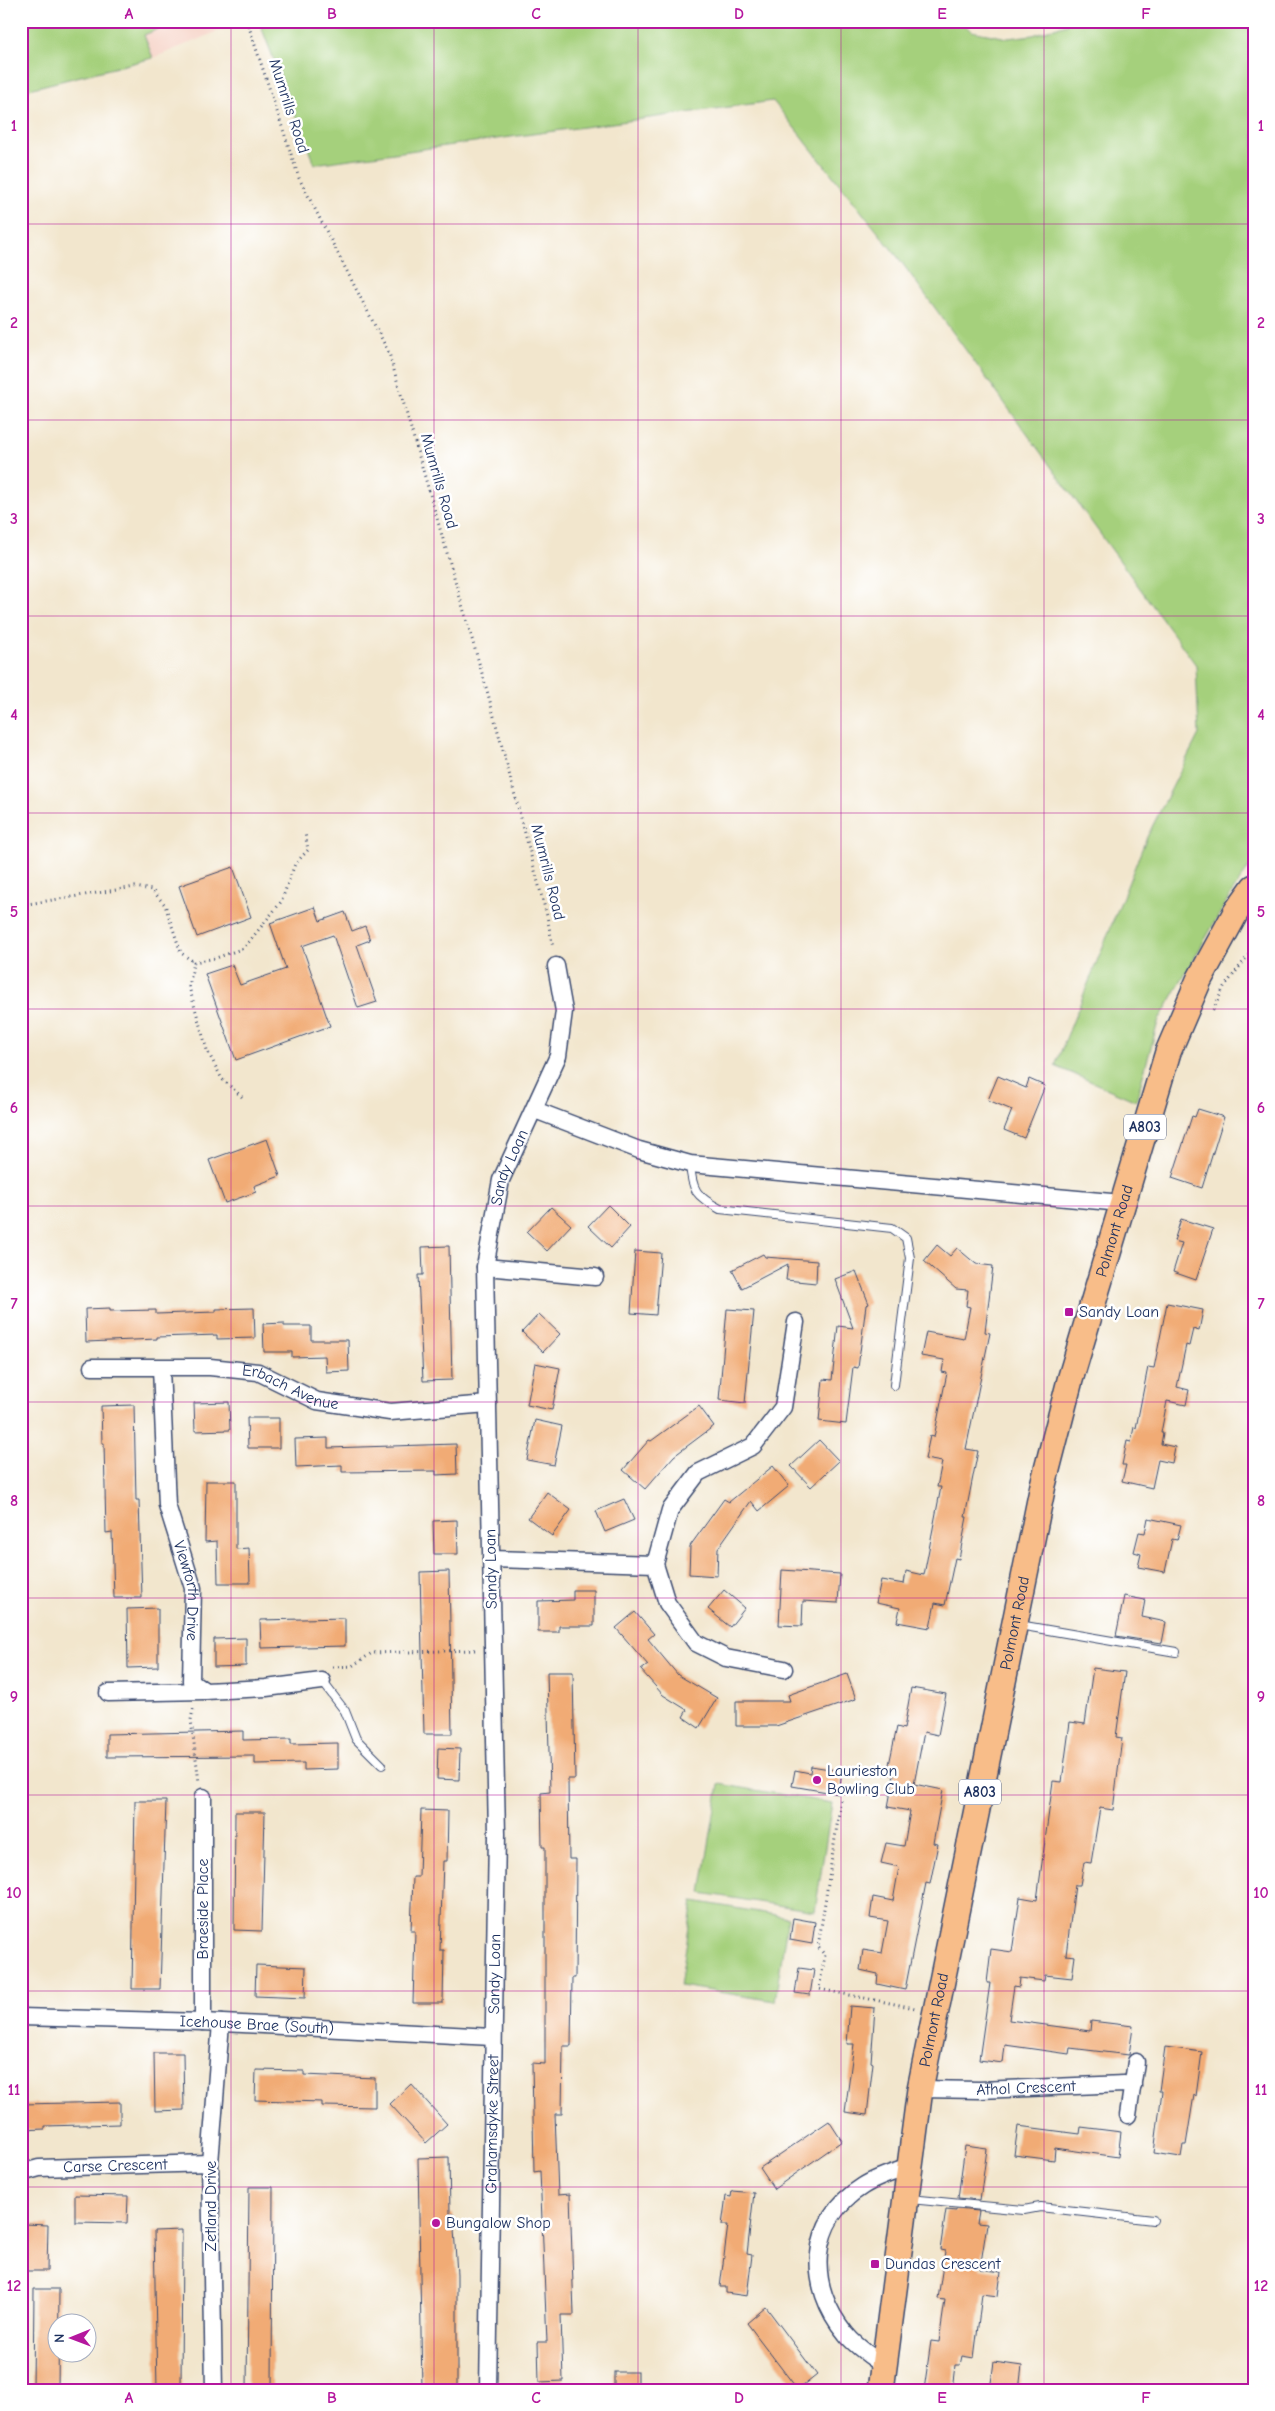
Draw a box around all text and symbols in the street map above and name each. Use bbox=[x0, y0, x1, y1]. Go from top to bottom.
text: A bbox=[125, 5, 134, 23]
text: B bbox=[327, 5, 337, 23]
text: C bbox=[531, 5, 541, 23]
text: D bbox=[734, 5, 744, 23]
text: E bbox=[937, 5, 947, 23]
text: F bbox=[1141, 5, 1151, 23]
street label: Mumrills Road bbox=[265, 56, 313, 156]
text: 1 bbox=[11, 117, 17, 135]
text: 1 bbox=[1258, 117, 1264, 135]
text: 2 bbox=[10, 314, 18, 332]
text: 2 bbox=[1257, 314, 1265, 332]
street label: Mumrills Road bbox=[417, 431, 461, 531]
text: 3 bbox=[10, 510, 18, 528]
text: 3 bbox=[1257, 510, 1265, 528]
text: 4 bbox=[10, 706, 18, 724]
text: 4 bbox=[1257, 706, 1265, 724]
street label: Mumrills Road bbox=[527, 822, 569, 922]
text: 5 bbox=[10, 903, 18, 921]
text: 5 bbox=[1257, 903, 1265, 921]
text: 6 bbox=[10, 1099, 18, 1117]
text: 6 bbox=[1257, 1099, 1265, 1117]
road number: A803 bbox=[1124, 1114, 1166, 1140]
street label: Sandy Loan bbox=[487, 1127, 532, 1207]
street label: Polmont Road bbox=[1092, 1183, 1137, 1279]
text: 7 bbox=[10, 1295, 18, 1313]
text: 7 bbox=[1257, 1295, 1265, 1313]
place label: Sandy Loan bbox=[1079, 1303, 1159, 1321]
marker: Sandy Loan bbox=[1063, 1306, 1075, 1318]
street label: Erbach Avenue bbox=[241, 1361, 340, 1413]
text: 8 bbox=[10, 1492, 18, 1510]
text: 8 bbox=[1257, 1492, 1265, 1510]
street label: Sandy Loan bbox=[481, 1529, 501, 1609]
street label: Viewforth Drive bbox=[170, 1539, 202, 1641]
street label: Polmont Road bbox=[997, 1575, 1033, 1672]
text: 9 bbox=[10, 1688, 18, 1706]
text: 9 bbox=[1257, 1688, 1265, 1706]
place label: Laurieston Bowling Club bbox=[827, 1762, 915, 1798]
marker: Laurieston Bowling Club bbox=[811, 1774, 823, 1786]
road number: A803 bbox=[959, 1780, 1001, 1804]
street label: Braeside Place bbox=[194, 1859, 212, 1959]
text: 10 bbox=[6, 1884, 22, 1902]
text: 10 bbox=[1253, 1884, 1269, 1902]
street label: Sandy Loan bbox=[485, 1934, 504, 2014]
street label: Polmont Road bbox=[916, 1971, 952, 2068]
street label: Icehouse Brae (South) bbox=[179, 2012, 335, 2038]
street label: Grahamsdyke Street bbox=[482, 2054, 502, 2194]
street label: Athol Crescent bbox=[976, 2077, 1076, 2099]
text: 11 bbox=[8, 2081, 20, 2099]
text: 11 bbox=[1255, 2081, 1267, 2099]
street label: Carse Crescent bbox=[63, 2155, 168, 2176]
street label: Zetland Drive bbox=[202, 2161, 220, 2251]
place label: Bungalow Shop bbox=[446, 2214, 551, 2232]
marker: Bungalow Shop bbox=[430, 2217, 442, 2229]
place label: Dundas Crescent bbox=[885, 2255, 1001, 2273]
marker: Dundas Crescent bbox=[869, 2258, 881, 2270]
text: 12 bbox=[7, 2277, 21, 2295]
text: 12 bbox=[1254, 2277, 1268, 2295]
north arrow bbox=[48, 2314, 98, 2364]
text: N bbox=[51, 2334, 68, 2343]
text: A bbox=[125, 2389, 134, 2407]
text: B bbox=[327, 2389, 337, 2407]
text: C bbox=[531, 2389, 541, 2407]
text: D bbox=[734, 2389, 744, 2407]
text: E bbox=[937, 2389, 947, 2407]
text: F bbox=[1141, 2389, 1151, 2407]

